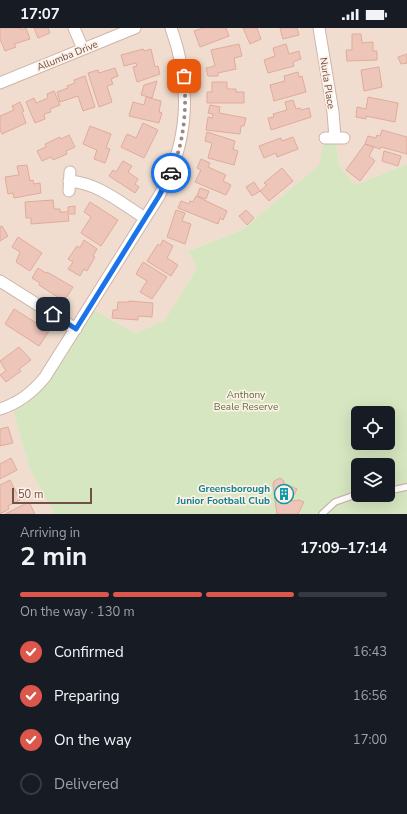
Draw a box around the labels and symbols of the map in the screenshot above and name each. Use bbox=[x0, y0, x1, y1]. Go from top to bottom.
street label: Allumba Drive bbox=[35, 37, 100, 75]
street label: Nurla Place bbox=[316, 56, 338, 110]
pin bbox=[167, 59, 201, 93]
courier bbox=[151, 153, 191, 193]
pin bbox=[36, 297, 70, 331]
park label: Anthony Beale Reserve bbox=[214, 388, 278, 414]
place label: Greensborough Junior Football Club bbox=[176, 482, 270, 508]
building icon: Greensborough Junior Football Club bbox=[273, 483, 295, 505]
scale bar bbox=[12, 486, 92, 505]

